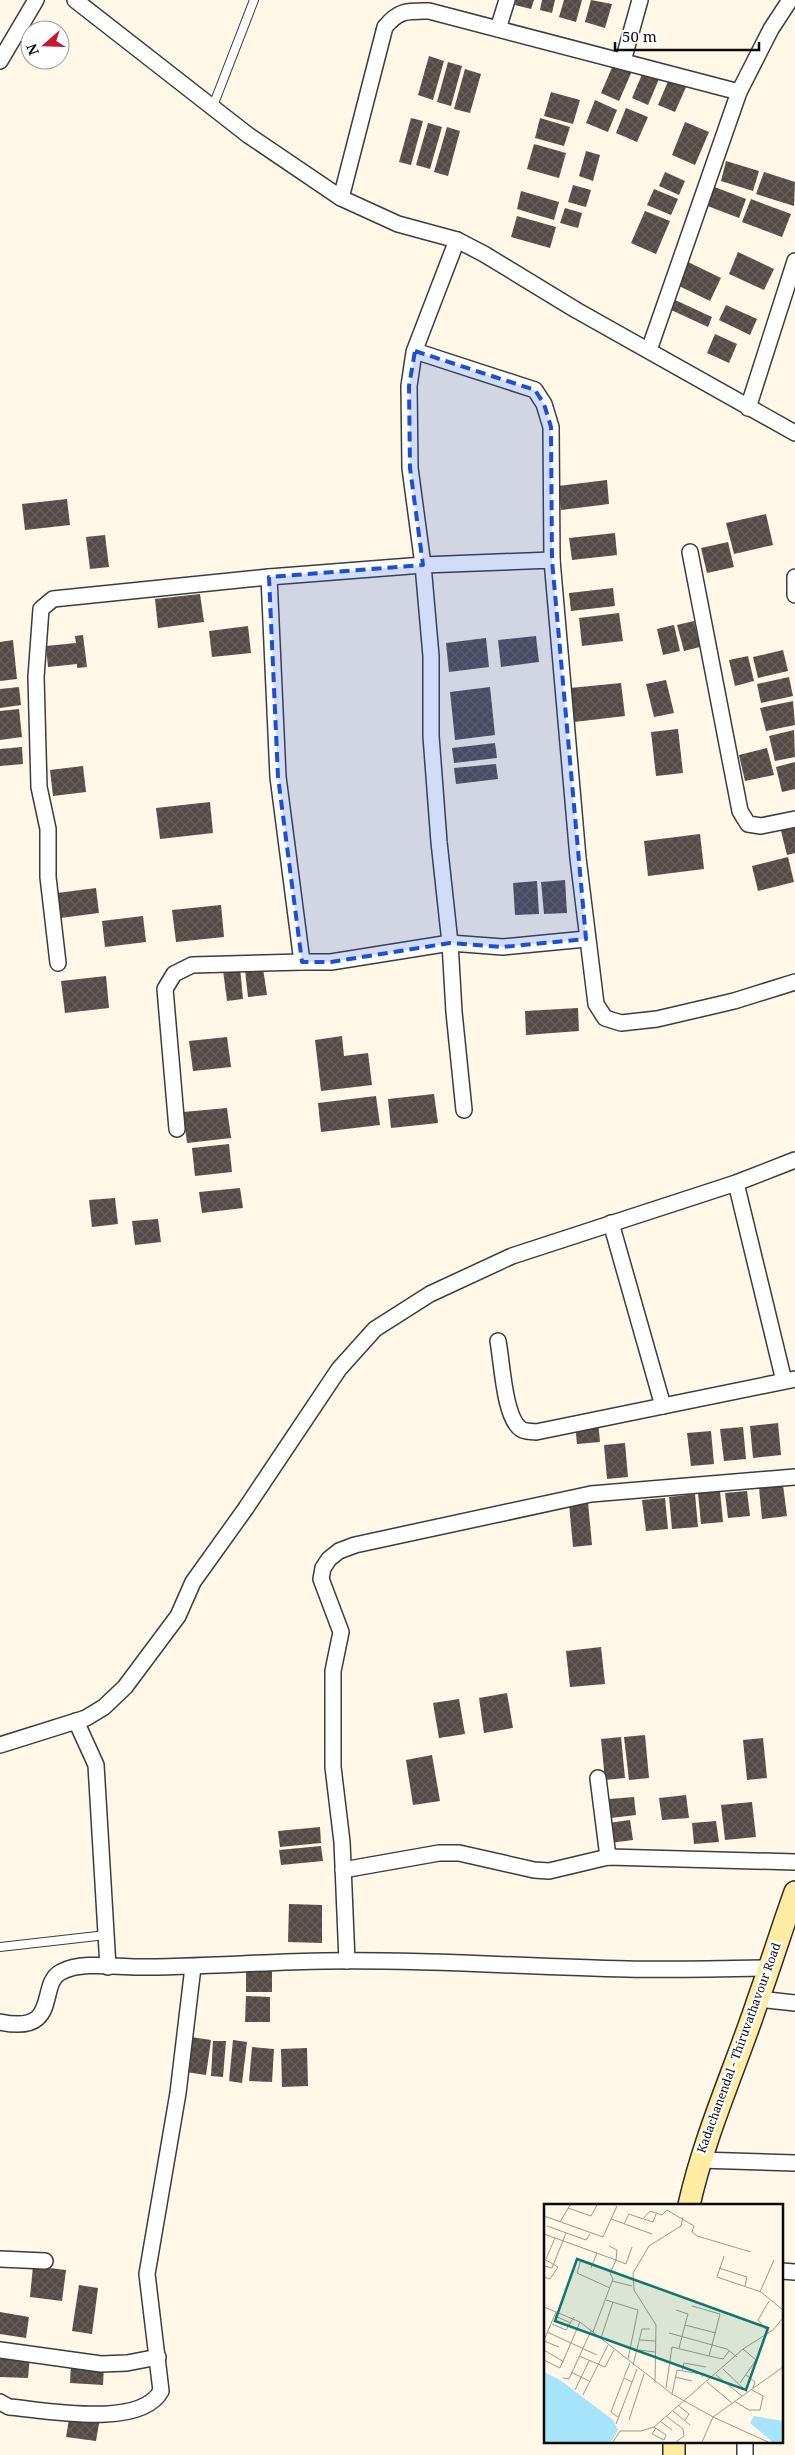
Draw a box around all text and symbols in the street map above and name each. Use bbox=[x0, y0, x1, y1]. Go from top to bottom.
north arrow bbox=[20, 20, 70, 70]
scale bar bbox=[615, 20, 759, 52]
text: 50 m bbox=[622, 26, 657, 46]
text: N bbox=[21, 41, 43, 58]
street label: Kadachanendal - Thiruvathavour Road bbox=[692, 1940, 785, 2155]
inset map bbox=[544, 2204, 782, 2442]

